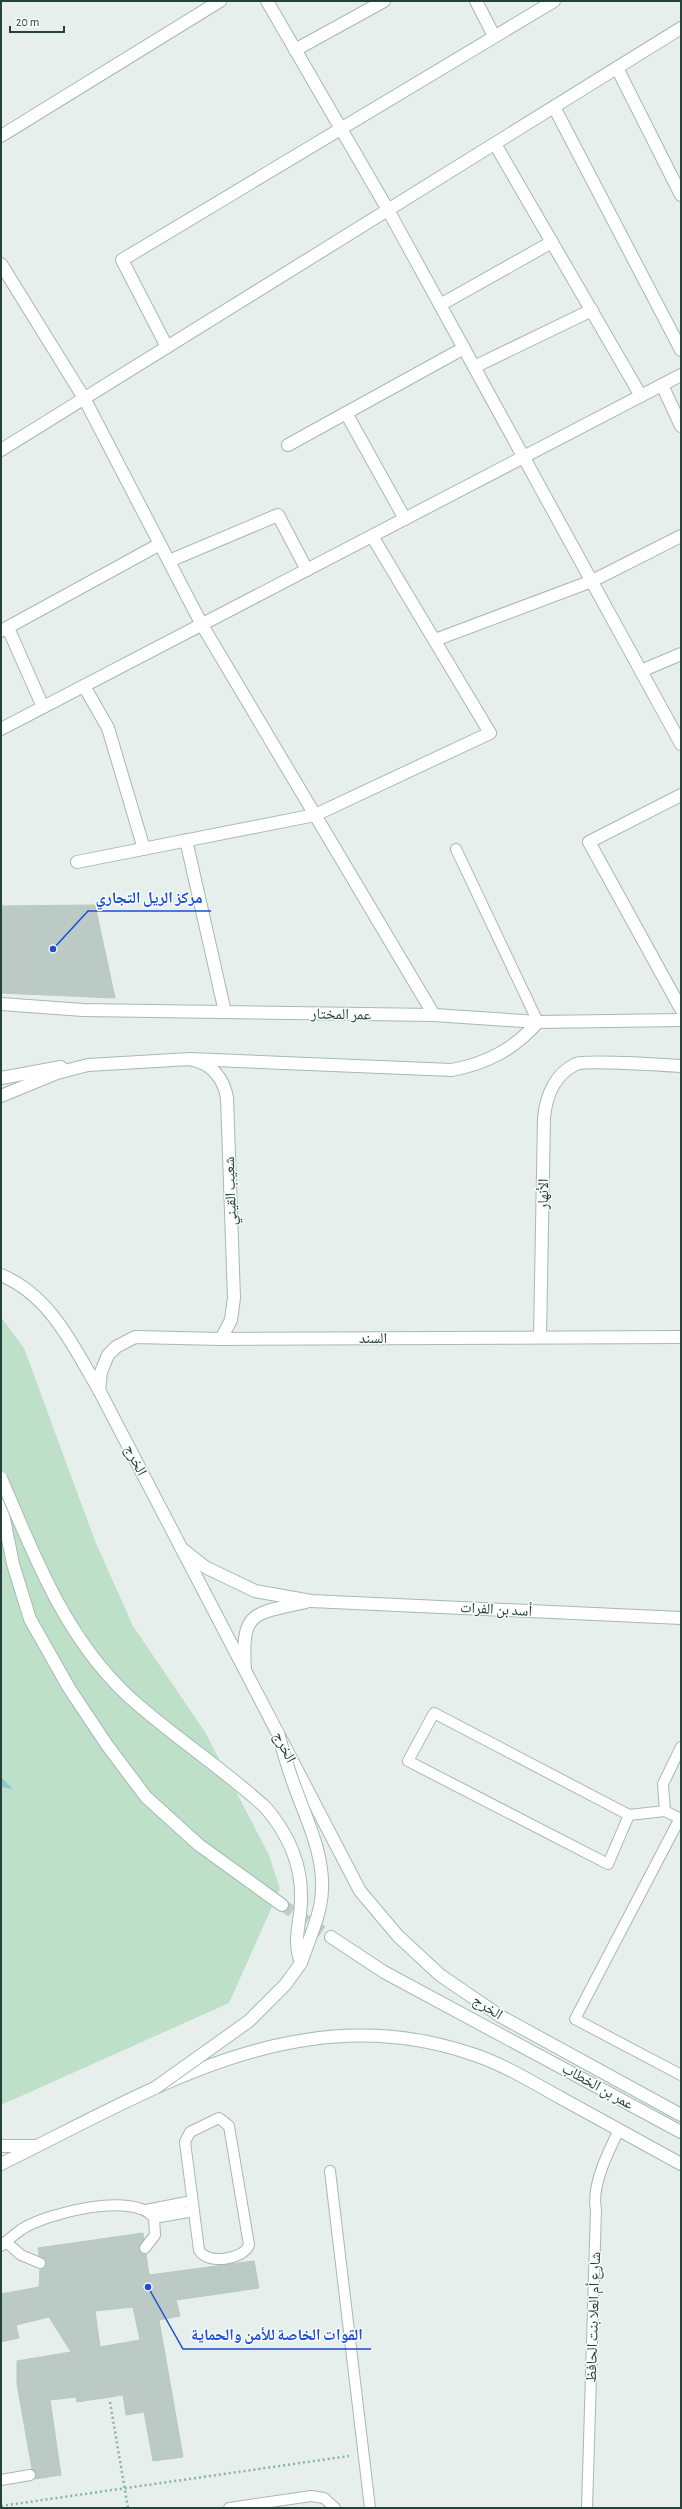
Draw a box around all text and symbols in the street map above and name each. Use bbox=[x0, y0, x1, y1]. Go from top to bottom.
scale bar bbox=[10, 8, 64, 34]
text: 20 m bbox=[16, 16, 39, 28]
callout: مركز الريل التجاري bbox=[88, 883, 211, 911]
text: مركز الريل التجاري bbox=[96, 890, 202, 910]
street label: عمر المختار bbox=[310, 1006, 372, 1024]
street label: شعيب القيني bbox=[222, 1156, 243, 1226]
street label: الأنهار bbox=[536, 1178, 552, 1211]
street label: السند bbox=[359, 1331, 387, 1346]
street label: الخرج bbox=[120, 1442, 150, 1479]
street label: أسد بن الفرات bbox=[459, 1598, 533, 1621]
street label: الخرج bbox=[269, 1729, 299, 1766]
street label: الخرج bbox=[469, 1992, 505, 2024]
street label: عمر بن الخطاب bbox=[559, 2061, 636, 2114]
street label: شارع أم العلا بنت الحافظ bbox=[582, 2251, 605, 2383]
callout: القوات الخاصة للأمن والحماية bbox=[183, 2321, 371, 2349]
text: القوات الخاصة للأمن والحماية bbox=[191, 2327, 363, 2344]

